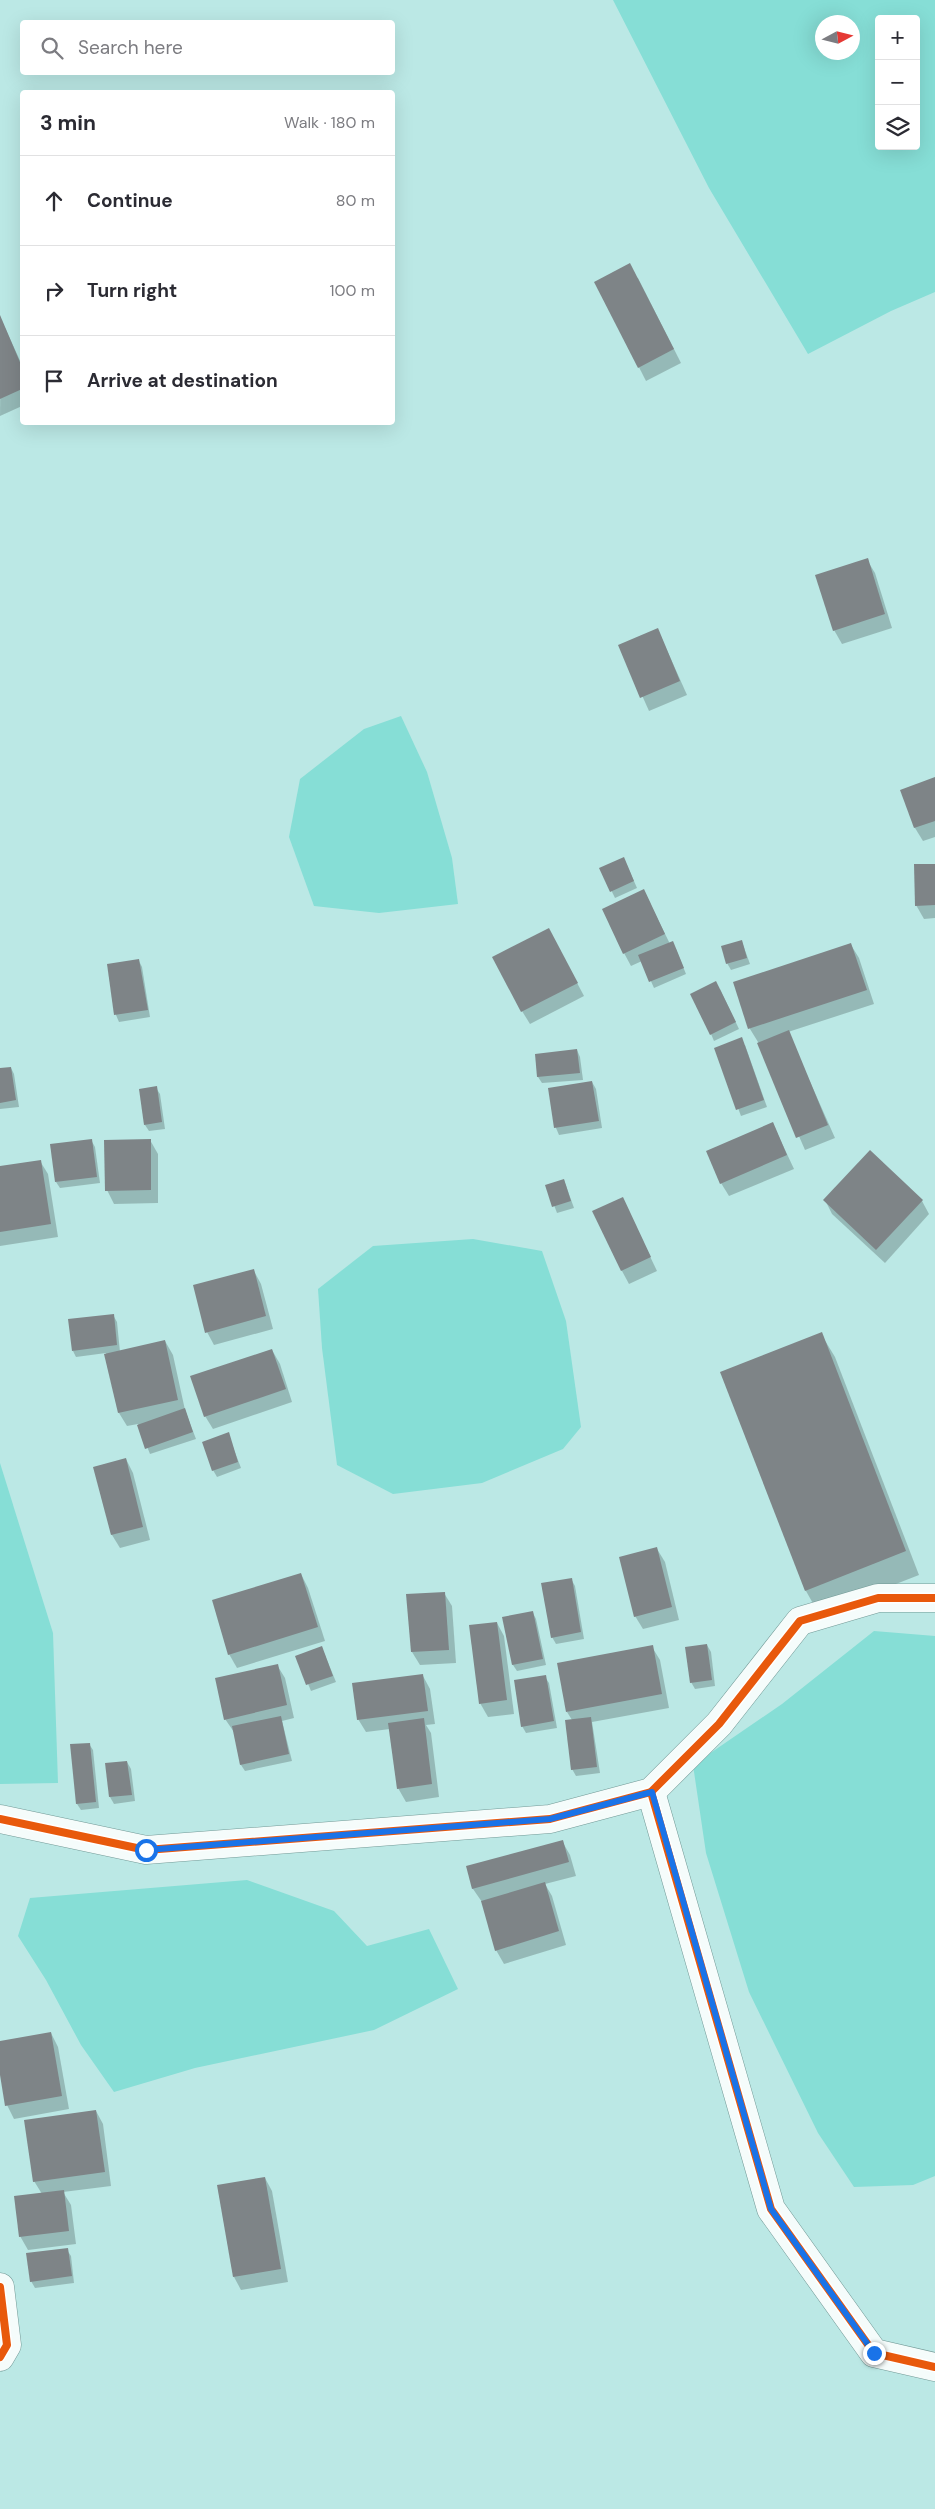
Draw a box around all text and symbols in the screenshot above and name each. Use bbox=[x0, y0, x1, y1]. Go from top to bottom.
north arrow bbox=[815, 15, 860, 60]
map controls bbox=[875, 15, 920, 150]
button: + bbox=[875, 15, 920, 60]
search box bbox=[20, 20, 395, 75]
icon: search bbox=[38, 34, 66, 62]
text: Search here bbox=[78, 35, 183, 60]
button: − bbox=[875, 60, 920, 105]
button: layers bbox=[875, 105, 920, 150]
text: 3 min bbox=[40, 109, 96, 137]
text: Walk · 180 m bbox=[284, 112, 375, 133]
icon: ahead bbox=[40, 187, 68, 215]
text: Continue bbox=[87, 188, 173, 213]
text: 80 m bbox=[336, 190, 375, 211]
icon: right bbox=[40, 277, 68, 305]
text: Turn right bbox=[87, 278, 177, 303]
text: 100 m bbox=[330, 280, 375, 301]
icon: arrive bbox=[40, 367, 68, 395]
text: Arrive at destination bbox=[87, 368, 278, 393]
route start bbox=[135, 1839, 158, 1862]
route end bbox=[863, 2342, 886, 2365]

